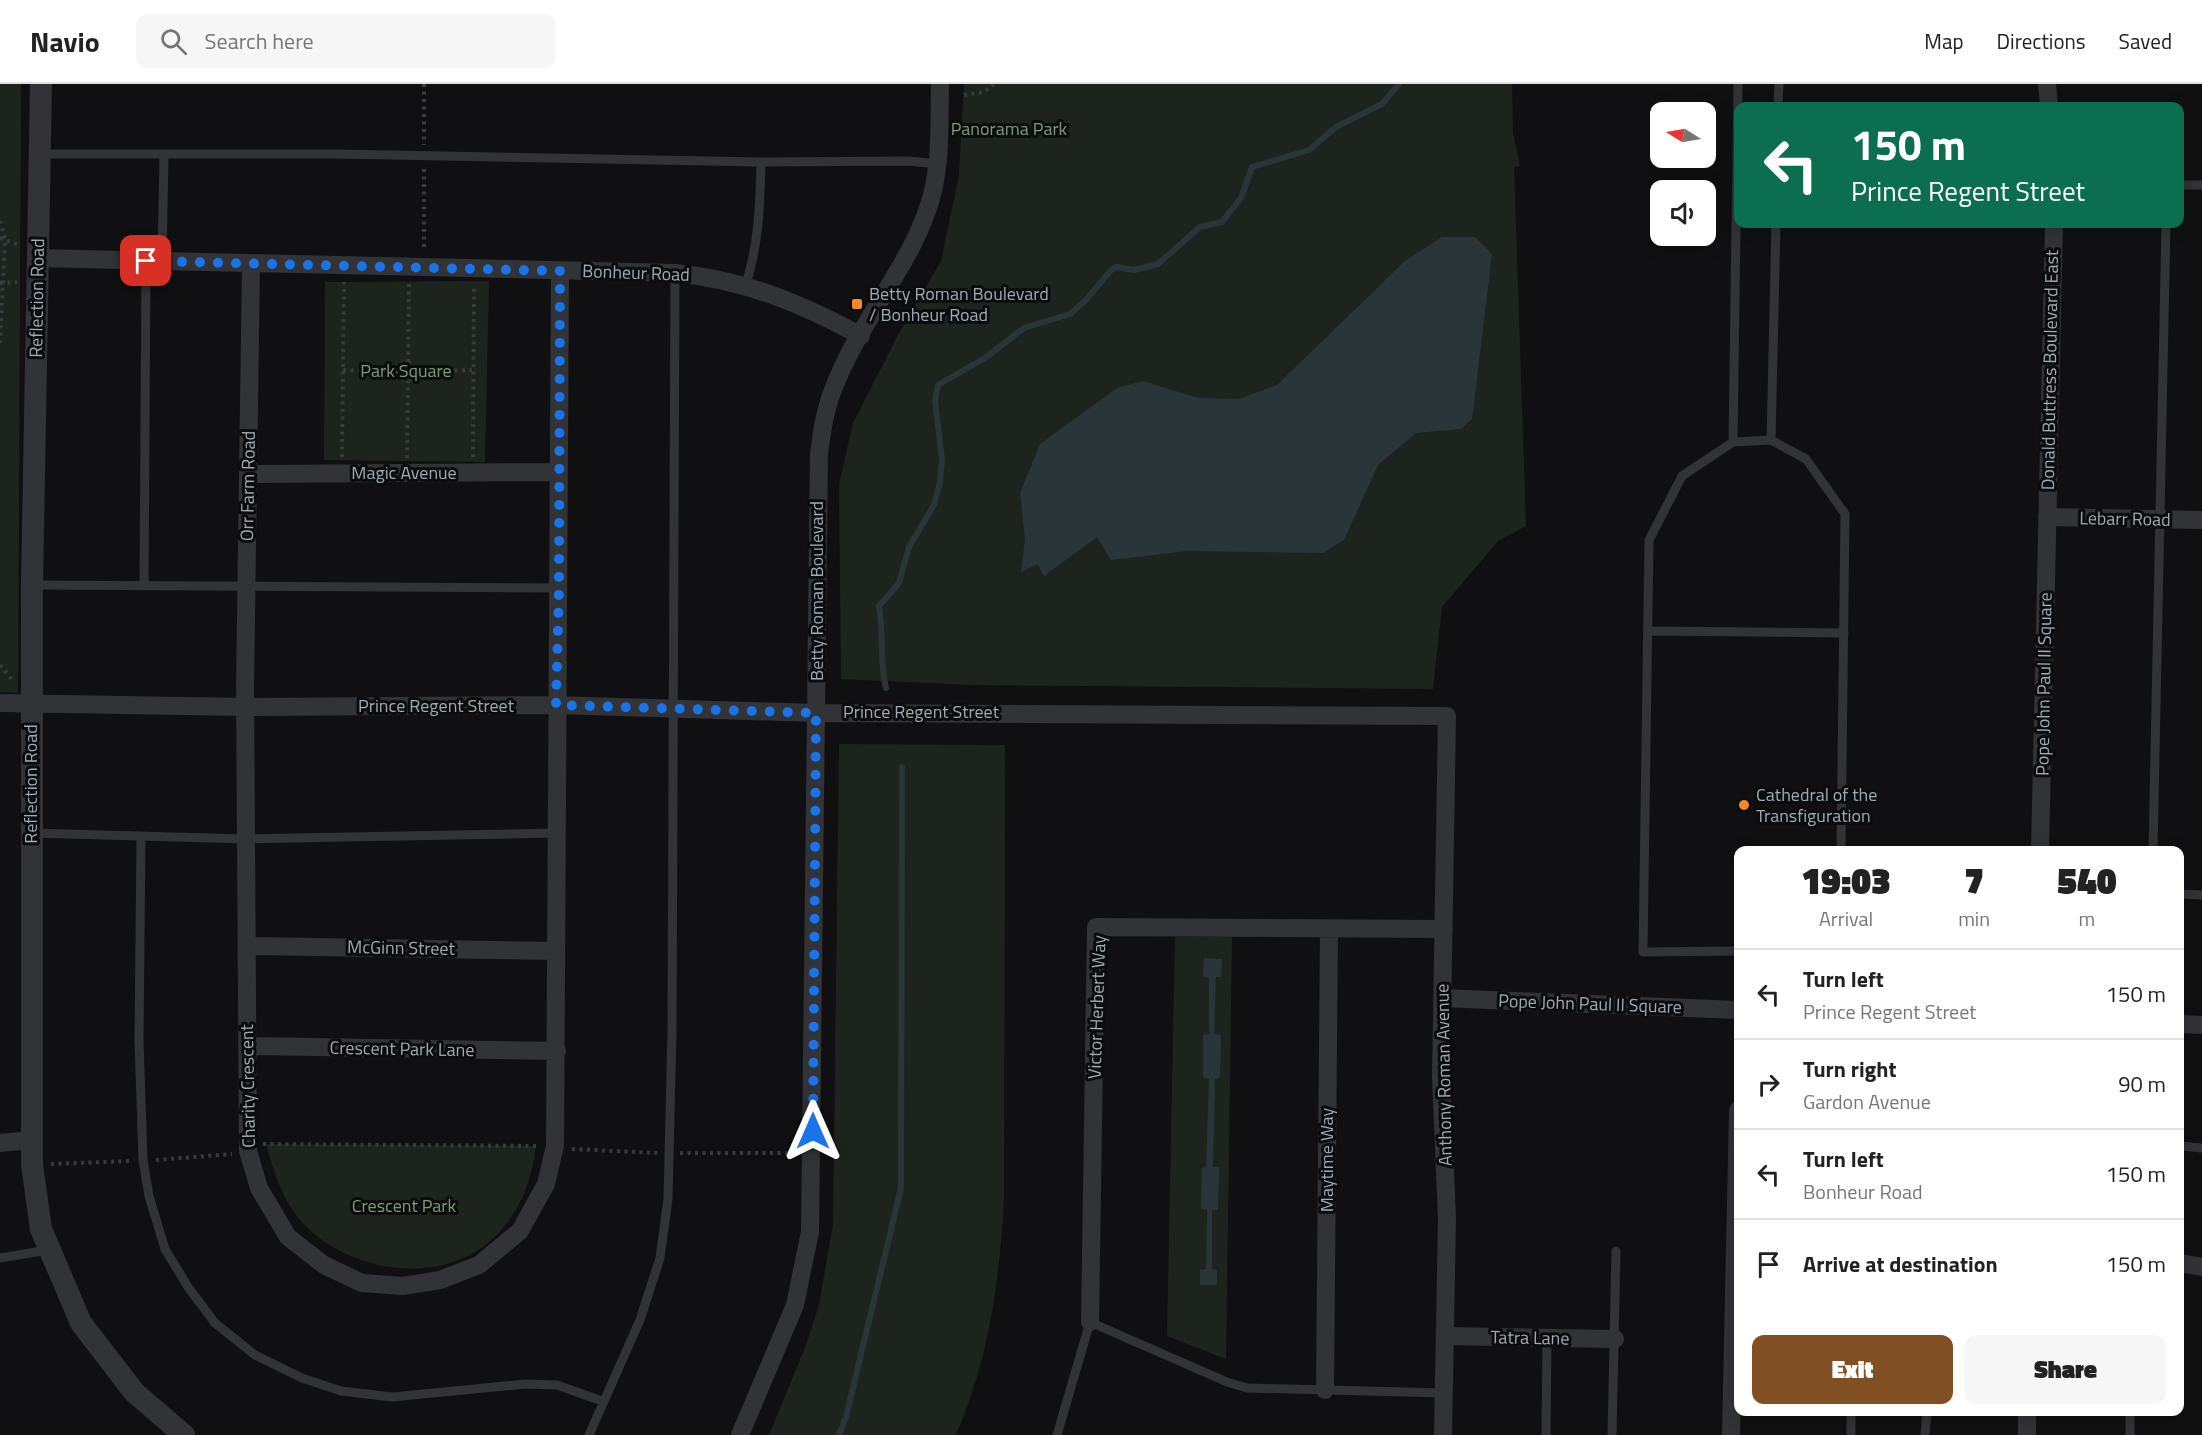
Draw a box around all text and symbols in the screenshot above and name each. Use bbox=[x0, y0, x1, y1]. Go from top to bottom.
search box bbox=[136, 14, 556, 68]
text: Navio bbox=[30, 20, 100, 63]
text: Search here bbox=[205, 24, 314, 58]
icon: search bbox=[157, 25, 190, 58]
text: Map bbox=[1924, 25, 1964, 57]
text: Directions bbox=[1997, 25, 2086, 57]
text: Saved bbox=[2119, 25, 2172, 57]
north arrow bbox=[1650, 102, 1716, 168]
map controls bbox=[1650, 102, 1716, 246]
text: 150 m bbox=[1851, 112, 1966, 176]
park label: Panorama Park bbox=[951, 115, 1068, 142]
icon: left bbox=[1752, 126, 1830, 204]
text: Prince Regent Street bbox=[1851, 170, 2085, 211]
button: sound bbox=[1650, 180, 1716, 246]
pin bbox=[120, 235, 171, 286]
street label: Reflection Road bbox=[22, 238, 51, 358]
icon: arrive bbox=[129, 244, 162, 277]
street label: Donald Buttress Boulevard East bbox=[2034, 249, 2065, 490]
street label: Bonheur Road bbox=[582, 257, 690, 288]
place label: Betty Roman Boulevard / Bonheur Road bbox=[869, 280, 1049, 328]
marker: Betty Roman Boulevard / Bonheur Road bbox=[850, 297, 864, 311]
park label: Park Square bbox=[360, 357, 452, 384]
street label: Orr Farm Road bbox=[233, 431, 262, 541]
street label: Magic Avenue bbox=[351, 459, 457, 486]
street label: Betty Roman Boulevard bbox=[803, 501, 830, 681]
street label: Lebarr Road bbox=[2079, 504, 2171, 533]
street label: Pope John Paul II Square bbox=[2028, 592, 2059, 776]
street label: Prince Regent Street bbox=[358, 692, 515, 719]
street label: Prince Regent Street bbox=[843, 698, 1000, 725]
street label: Reflection Road bbox=[17, 724, 44, 844]
place label: Cathedral of the Transfiguration bbox=[1756, 781, 1877, 829]
marker: Cathedral of the Transfiguration bbox=[1737, 798, 1751, 812]
text: 19:03 bbox=[1801, 853, 1891, 908]
text: 7 bbox=[1964, 853, 1984, 908]
text: 540 bbox=[2057, 853, 2117, 908]
text: Arrival bbox=[1819, 903, 1873, 934]
text: min bbox=[1958, 903, 1990, 934]
text: m bbox=[2079, 903, 2095, 934]
street label: McGinn Street bbox=[347, 933, 456, 962]
street label: Victor Herbert Way bbox=[1080, 934, 1113, 1079]
text: Turn left bbox=[1803, 962, 1884, 996]
text: 150 m bbox=[2106, 977, 2166, 1011]
icon: left bbox=[1752, 978, 1785, 1011]
street label: Anthony Roman Avenue bbox=[1428, 984, 1459, 1166]
street label: Pope John Paul II Square bbox=[1498, 987, 1682, 1020]
text: Prince Regent Street bbox=[1803, 996, 1976, 1027]
street label: Charity Crescent bbox=[233, 1023, 262, 1148]
street label: Crescent Park Lane bbox=[329, 1034, 475, 1063]
text: Turn right bbox=[1803, 1052, 1897, 1086]
text: 90 m bbox=[2118, 1067, 2166, 1101]
icon: right bbox=[1752, 1068, 1785, 1101]
text: Gardon Avenue bbox=[1803, 1086, 1931, 1117]
position arrow bbox=[781, 1099, 845, 1163]
street label: Maytime Way bbox=[1313, 1107, 1340, 1212]
text: Turn left bbox=[1803, 1142, 1884, 1176]
text: 150 m bbox=[2106, 1157, 2166, 1191]
icon: left bbox=[1752, 1158, 1785, 1191]
text: Bonheur Road bbox=[1803, 1176, 1923, 1207]
park label: Crescent Park bbox=[352, 1192, 457, 1219]
text: Arrive at destination bbox=[1803, 1247, 1998, 1281]
text: 150 m bbox=[2106, 1247, 2166, 1281]
icon: arrive bbox=[1752, 1248, 1785, 1281]
street label: Tatra Lane bbox=[1490, 1323, 1570, 1352]
button: Exit bbox=[1752, 1335, 1953, 1404]
button: Share bbox=[1965, 1335, 2166, 1404]

